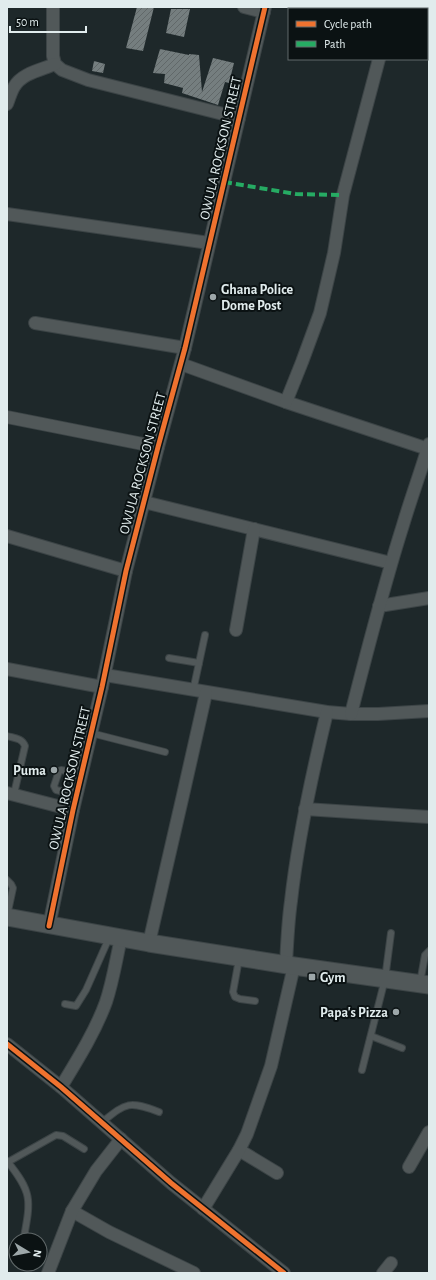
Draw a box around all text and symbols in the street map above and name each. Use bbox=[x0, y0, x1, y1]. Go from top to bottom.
scale bar bbox=[10, 8, 86, 34]
legend bbox=[288, 8, 428, 60]
text: 50 m bbox=[16, 16, 39, 28]
text: Cycle path bbox=[324, 18, 372, 31]
text: Path bbox=[324, 38, 346, 50]
street label: OWULA ROCKSON STREET bbox=[198, 75, 244, 221]
place label: Ghana Police Dome Post bbox=[221, 283, 294, 313]
marker: Ghana Police Dome Post bbox=[208, 292, 218, 302]
street label: OWULA ROCKSON STREET bbox=[117, 391, 169, 536]
street label: OWULA ROCKSON STREET bbox=[47, 705, 93, 851]
place label: Puma bbox=[13, 764, 46, 778]
marker: Puma bbox=[49, 765, 59, 775]
place label: Gym bbox=[320, 971, 346, 985]
marker: Gym bbox=[307, 972, 317, 982]
place label: Papa's Pizza bbox=[320, 1006, 388, 1020]
marker: Papa's Pizza bbox=[391, 1007, 401, 1017]
north arrow bbox=[8, 1232, 48, 1272]
text: N bbox=[31, 1249, 43, 1258]

